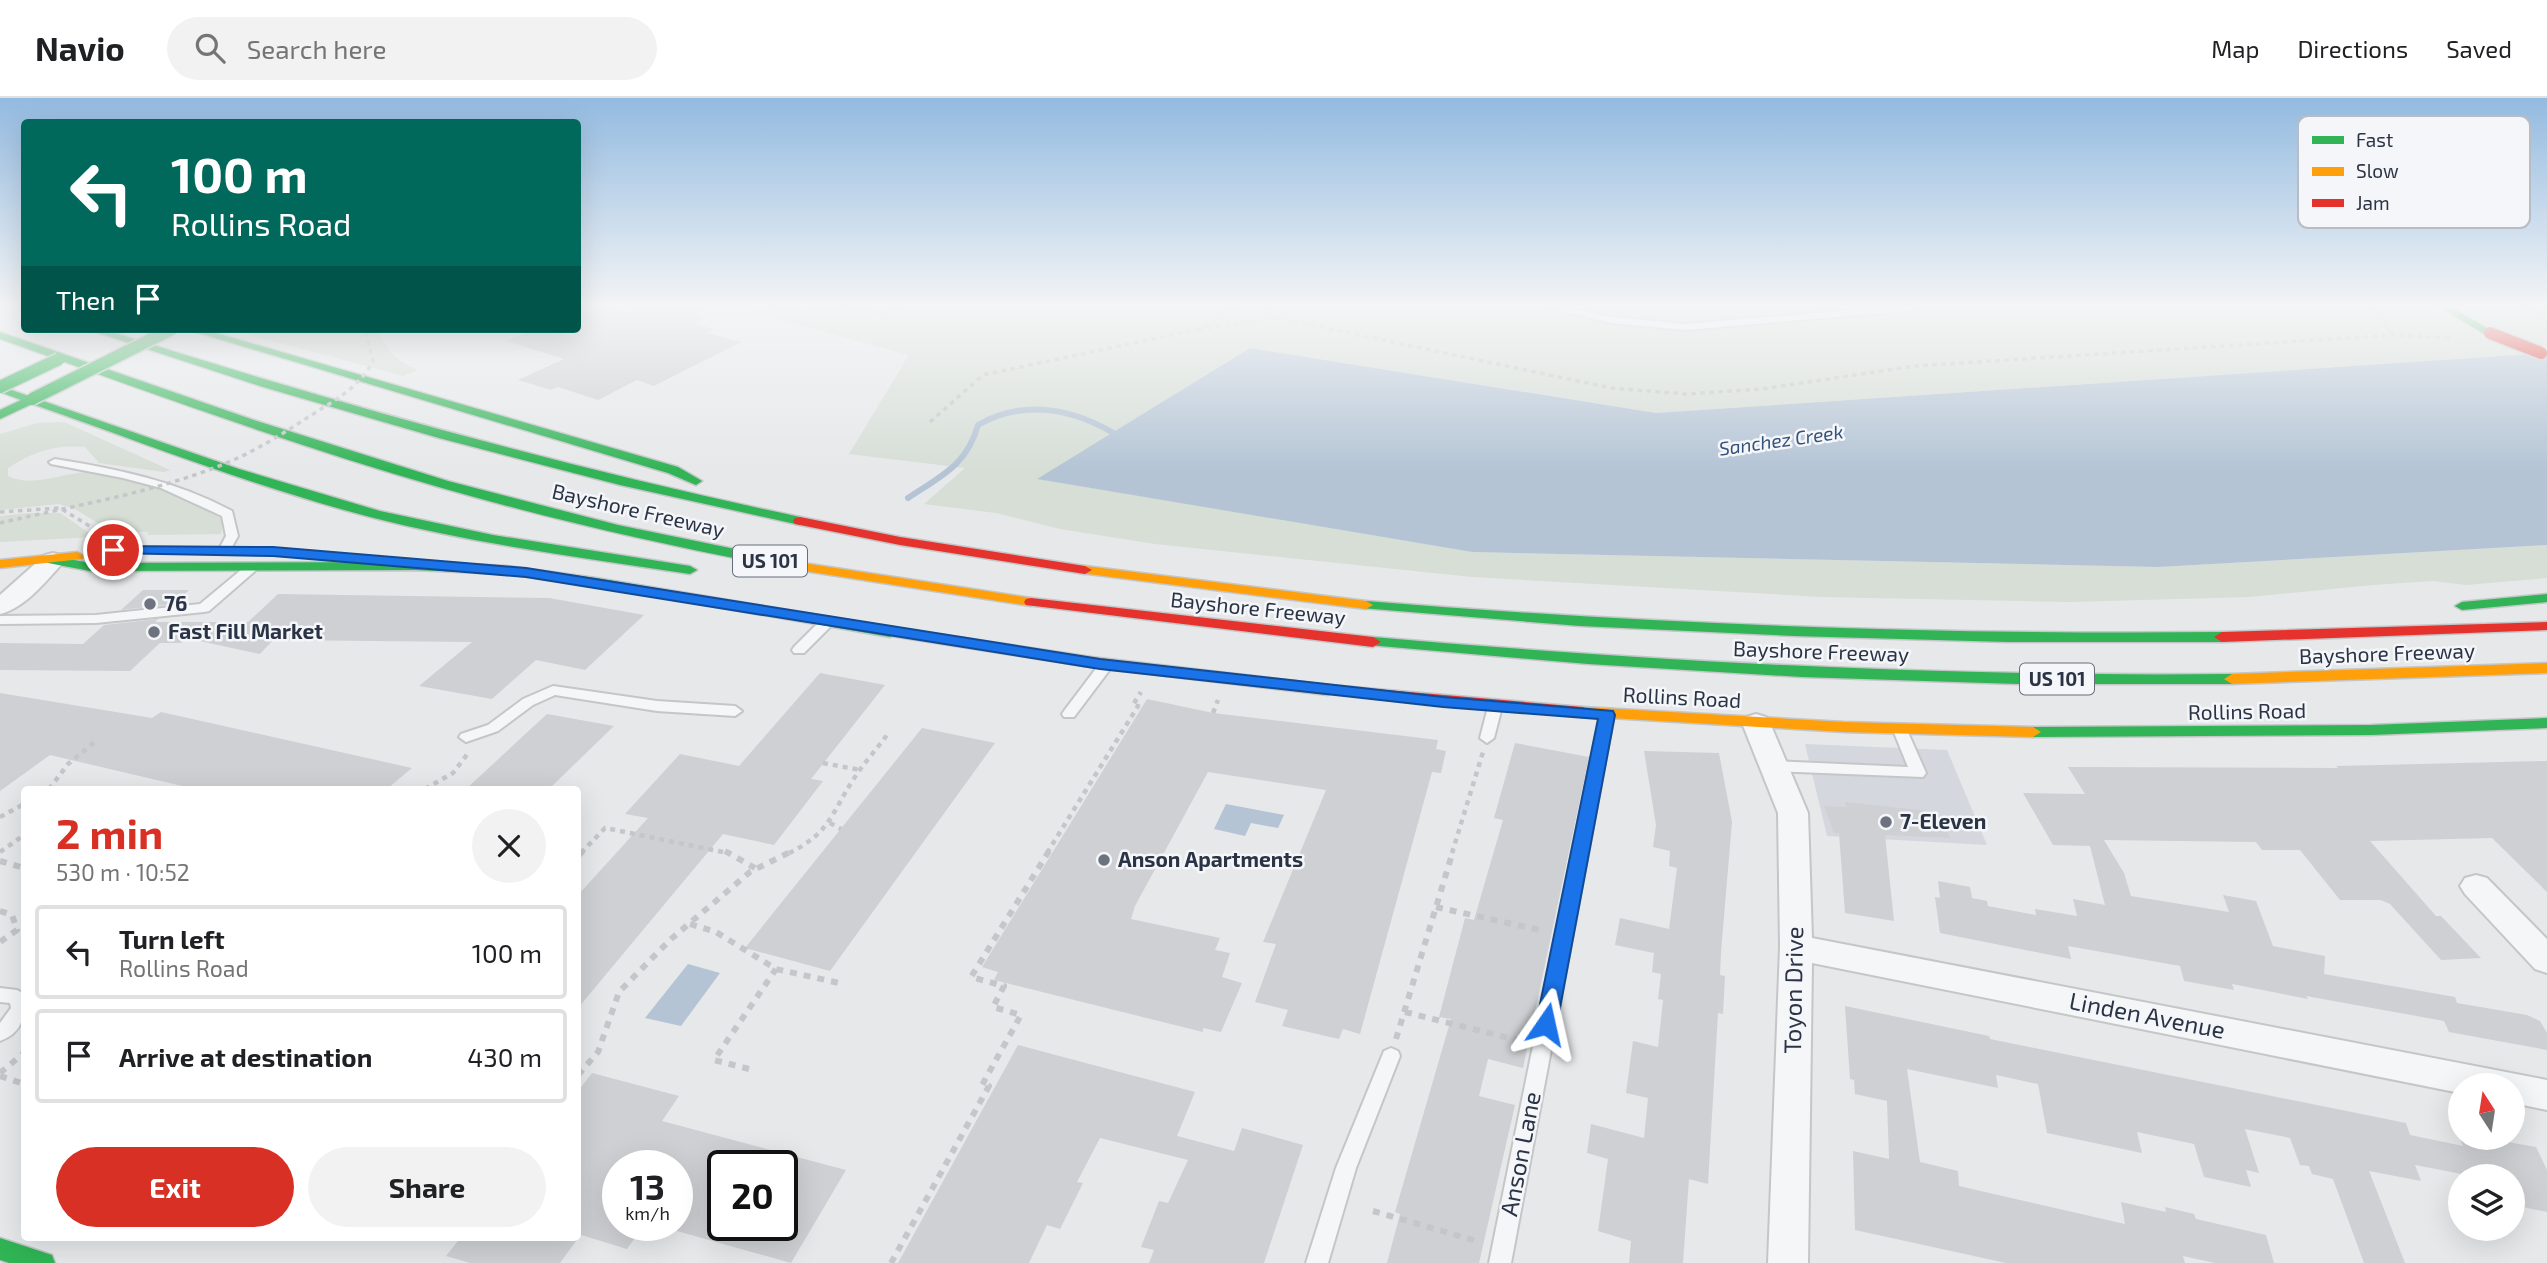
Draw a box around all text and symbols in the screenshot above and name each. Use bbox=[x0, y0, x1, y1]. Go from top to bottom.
search box bbox=[167, 17, 657, 80]
text: Navio bbox=[35, 28, 125, 68]
icon: search bbox=[191, 29, 229, 67]
text: Search here bbox=[247, 33, 386, 64]
text: Map bbox=[2211, 34, 2259, 63]
text: Directions bbox=[2297, 34, 2408, 63]
text: Saved bbox=[2446, 34, 2512, 63]
legend bbox=[2298, 116, 2530, 228]
text: Fast bbox=[2356, 128, 2393, 151]
text: 100 m bbox=[171, 144, 308, 203]
icon: left bbox=[56, 147, 147, 238]
text: Slow bbox=[2356, 159, 2399, 182]
text: Jam bbox=[2356, 191, 2390, 214]
text: Rollins Road bbox=[171, 204, 351, 242]
icon: arrive bbox=[129, 280, 167, 318]
text: Then bbox=[56, 284, 115, 315]
water label: Sanchez Creek bbox=[1717, 419, 1845, 460]
street label: Bayshore Freeway bbox=[550, 478, 727, 542]
pin bbox=[83, 520, 143, 580]
icon: arrive bbox=[94, 531, 132, 569]
road number: US 101 bbox=[733, 545, 807, 576]
street label: Bayshore Freeway bbox=[1169, 586, 1347, 629]
place label: 76 bbox=[164, 590, 187, 615]
marker: 76 bbox=[142, 596, 158, 612]
place label: Fast Fill Market bbox=[168, 618, 323, 643]
marker: Fast Fill Market bbox=[146, 624, 162, 640]
street label: Bayshore Freeway bbox=[1733, 635, 1909, 666]
street label: Bayshore Freeway bbox=[2299, 637, 2475, 668]
road number: US 101 bbox=[2020, 664, 2094, 694]
street label: Rollins Road bbox=[1622, 681, 1742, 712]
street label: Rollins Road bbox=[2188, 697, 2306, 724]
text: 2 min bbox=[56, 807, 163, 857]
place label: 7-Eleven bbox=[1900, 808, 1986, 833]
button: close bbox=[472, 809, 546, 883]
marker: 7-Eleven bbox=[1878, 814, 1894, 830]
place label: Anson Apartments bbox=[1118, 846, 1303, 871]
marker: Anson Apartments bbox=[1096, 852, 1112, 868]
text: 530 m · 10:52 bbox=[56, 858, 190, 886]
text: Turn left bbox=[119, 923, 225, 954]
street label: Toyon Drive bbox=[1777, 926, 1808, 1054]
icon: left bbox=[60, 933, 98, 971]
text: 100 m bbox=[472, 937, 542, 968]
text: Rollins Road bbox=[119, 954, 249, 982]
street label: Linden Avenue bbox=[2067, 985, 2228, 1044]
position arrow bbox=[1509, 987, 1583, 1061]
icon: arrive bbox=[60, 1037, 98, 1075]
text: Arrive at destination bbox=[119, 1041, 372, 1072]
text: 430 m bbox=[467, 1041, 542, 1072]
north arrow bbox=[2448, 1073, 2525, 1150]
map controls bbox=[2448, 1073, 2525, 1241]
street label: Anson Lane bbox=[1493, 1089, 1546, 1218]
button: Exit bbox=[56, 1147, 294, 1227]
button: Share bbox=[308, 1147, 546, 1227]
speed limit sign: 20 bbox=[707, 1150, 798, 1241]
button: layers bbox=[2448, 1164, 2525, 1241]
text: 13 bbox=[630, 1165, 665, 1207]
text: km/h bbox=[625, 1202, 670, 1224]

